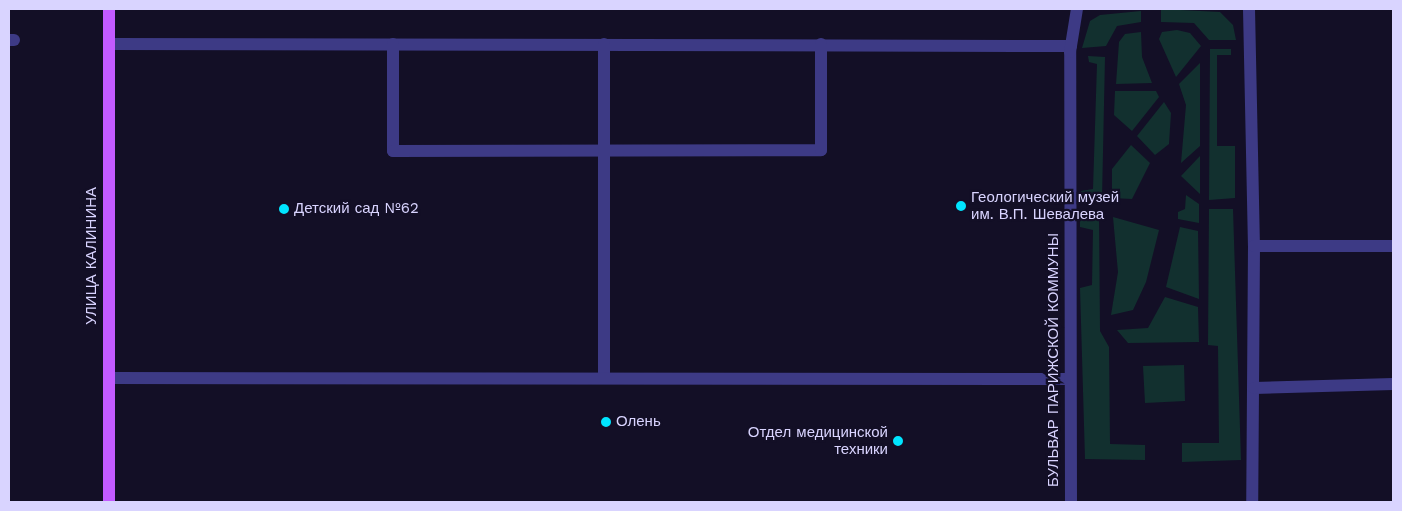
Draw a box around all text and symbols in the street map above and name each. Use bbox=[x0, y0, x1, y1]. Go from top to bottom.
street label: УЛИЦА КАЛИНИНА bbox=[83, 187, 101, 325]
place label: Геологический музей им. В.П. Шевалева bbox=[971, 188, 1119, 223]
place label: Детский сад №62 bbox=[294, 200, 419, 218]
marker: Геологический музей им. В.П. Шевалева bbox=[955, 200, 967, 212]
marker: Детский сад №62 bbox=[278, 203, 290, 215]
street label: БУЛЬВАР ПАРИЖСКОЙ КОММУНЫ bbox=[1045, 233, 1063, 487]
place label: Олень bbox=[616, 413, 661, 431]
marker: Олень bbox=[600, 416, 612, 428]
place label: Отдел медицинской техники bbox=[748, 423, 888, 458]
marker: Отдел медицинской техники bbox=[892, 435, 904, 447]

